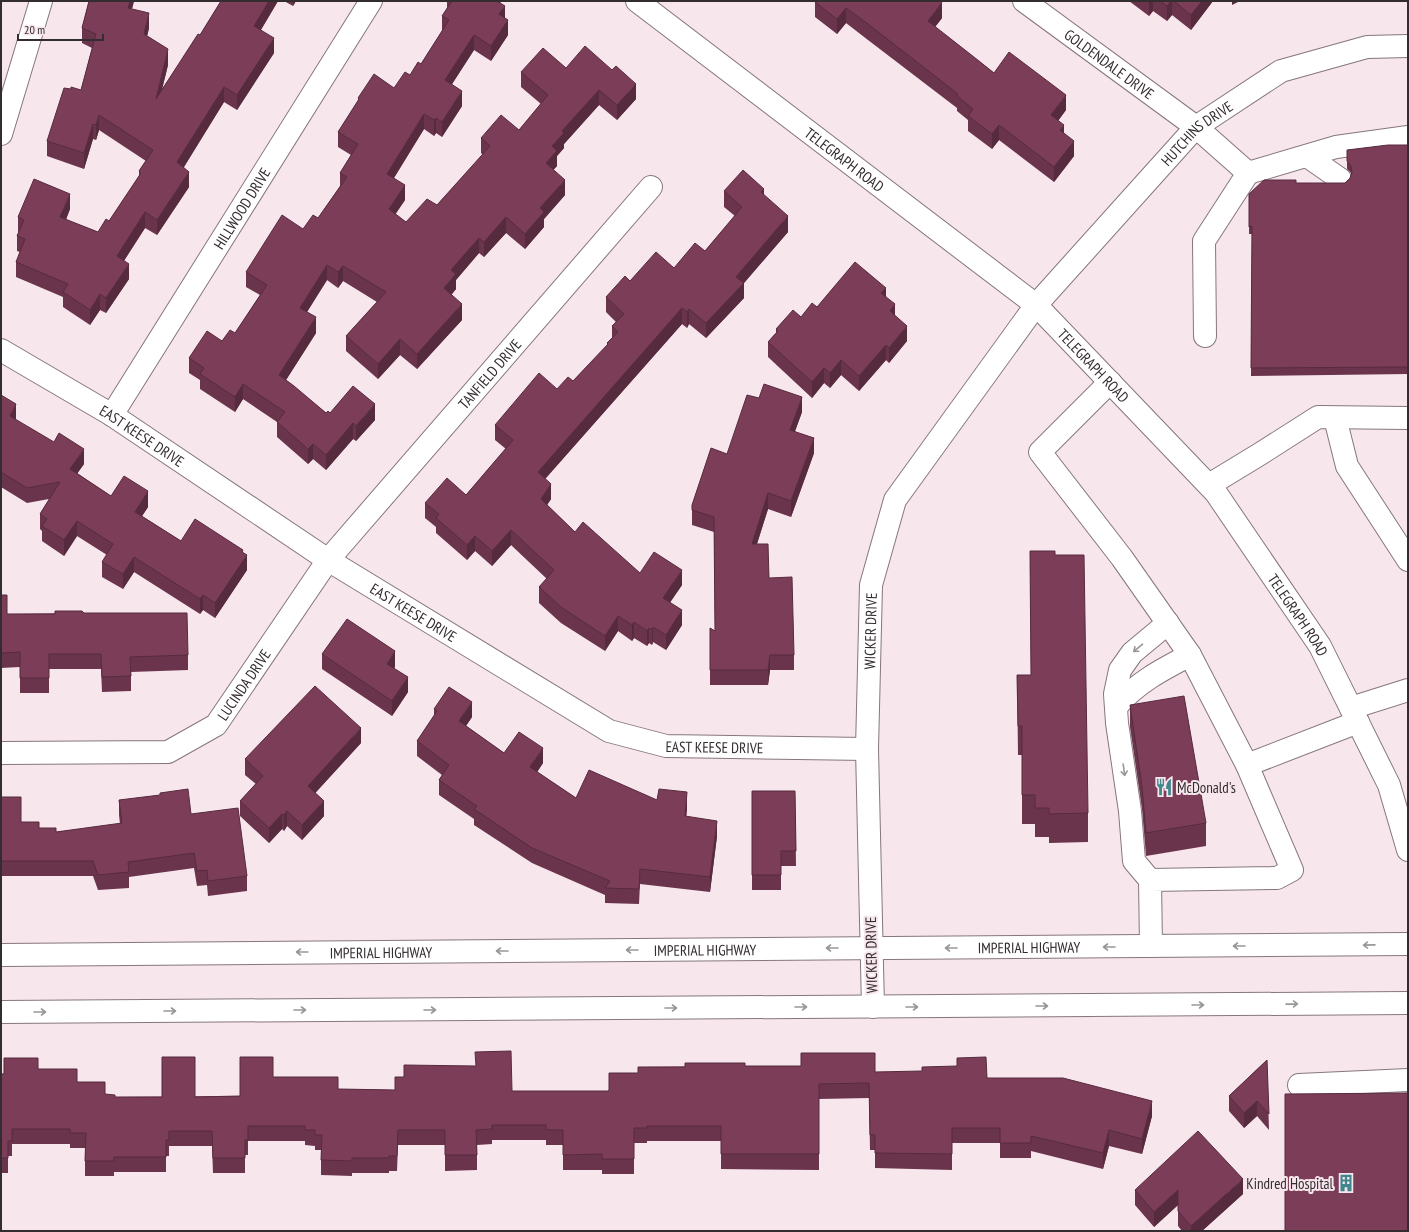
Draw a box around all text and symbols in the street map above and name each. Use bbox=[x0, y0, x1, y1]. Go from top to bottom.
scale bar bbox=[18, 16, 103, 42]
text: 20 m bbox=[24, 22, 45, 37]
street label: GOLDENDALE DRIVE bbox=[1061, 24, 1158, 103]
street label: HUTCHINS DRIVE bbox=[1157, 96, 1236, 169]
street label: TELEGRAPH ROAD bbox=[801, 123, 888, 196]
street label: HILLWOOD DRIVE bbox=[209, 164, 274, 252]
street label: TELEGRAPH ROAD bbox=[1054, 324, 1133, 406]
street label: TANFIELD DRIVE bbox=[454, 335, 525, 413]
street label: EAST KEESE DRIVE bbox=[96, 400, 188, 470]
street label: TELEGRAPH ROAD bbox=[1264, 570, 1333, 659]
street label: EAST KEESE DRIVE bbox=[367, 579, 460, 646]
street label: WICKER DRIVE bbox=[859, 593, 880, 670]
one-way arrow bbox=[1132, 644, 1143, 653]
street label: LUCINDA DRIVE bbox=[213, 645, 274, 724]
street label: EAST KEESE DRIVE bbox=[665, 736, 763, 757]
one-way arrow bbox=[1120, 764, 1128, 777]
restaurant icon: McDonald's bbox=[1154, 777, 1174, 797]
place label: McDonald's bbox=[1177, 778, 1236, 797]
street label: WICKER DRIVE bbox=[861, 917, 881, 993]
street label: IMPERIAL HIGHWAY bbox=[978, 937, 1081, 957]
street label: IMPERIAL HIGHWAY bbox=[654, 940, 757, 959]
one-way arrow bbox=[1363, 941, 1376, 949]
street label: IMPERIAL HIGHWAY bbox=[330, 942, 433, 962]
one-way arrow bbox=[1233, 942, 1246, 950]
one-way arrow bbox=[1103, 943, 1116, 951]
one-way arrow bbox=[945, 944, 958, 952]
one-way arrow bbox=[826, 945, 839, 952]
one-way arrow bbox=[626, 946, 639, 954]
one-way arrow bbox=[496, 947, 509, 955]
one-way arrow bbox=[296, 949, 309, 956]
one-way arrow bbox=[1285, 1000, 1298, 1008]
one-way arrow bbox=[1191, 1001, 1204, 1009]
one-way arrow bbox=[1035, 1002, 1048, 1010]
one-way arrow bbox=[794, 1003, 807, 1011]
one-way arrow bbox=[905, 1003, 918, 1011]
one-way arrow bbox=[664, 1004, 677, 1012]
one-way arrow bbox=[293, 1006, 306, 1014]
one-way arrow bbox=[423, 1006, 436, 1013]
one-way arrow bbox=[163, 1007, 176, 1015]
one-way arrow bbox=[33, 1008, 46, 1016]
building icon: Kindred Hospital bbox=[1336, 1173, 1356, 1193]
place label: Kindred Hospital bbox=[1246, 1174, 1334, 1193]

